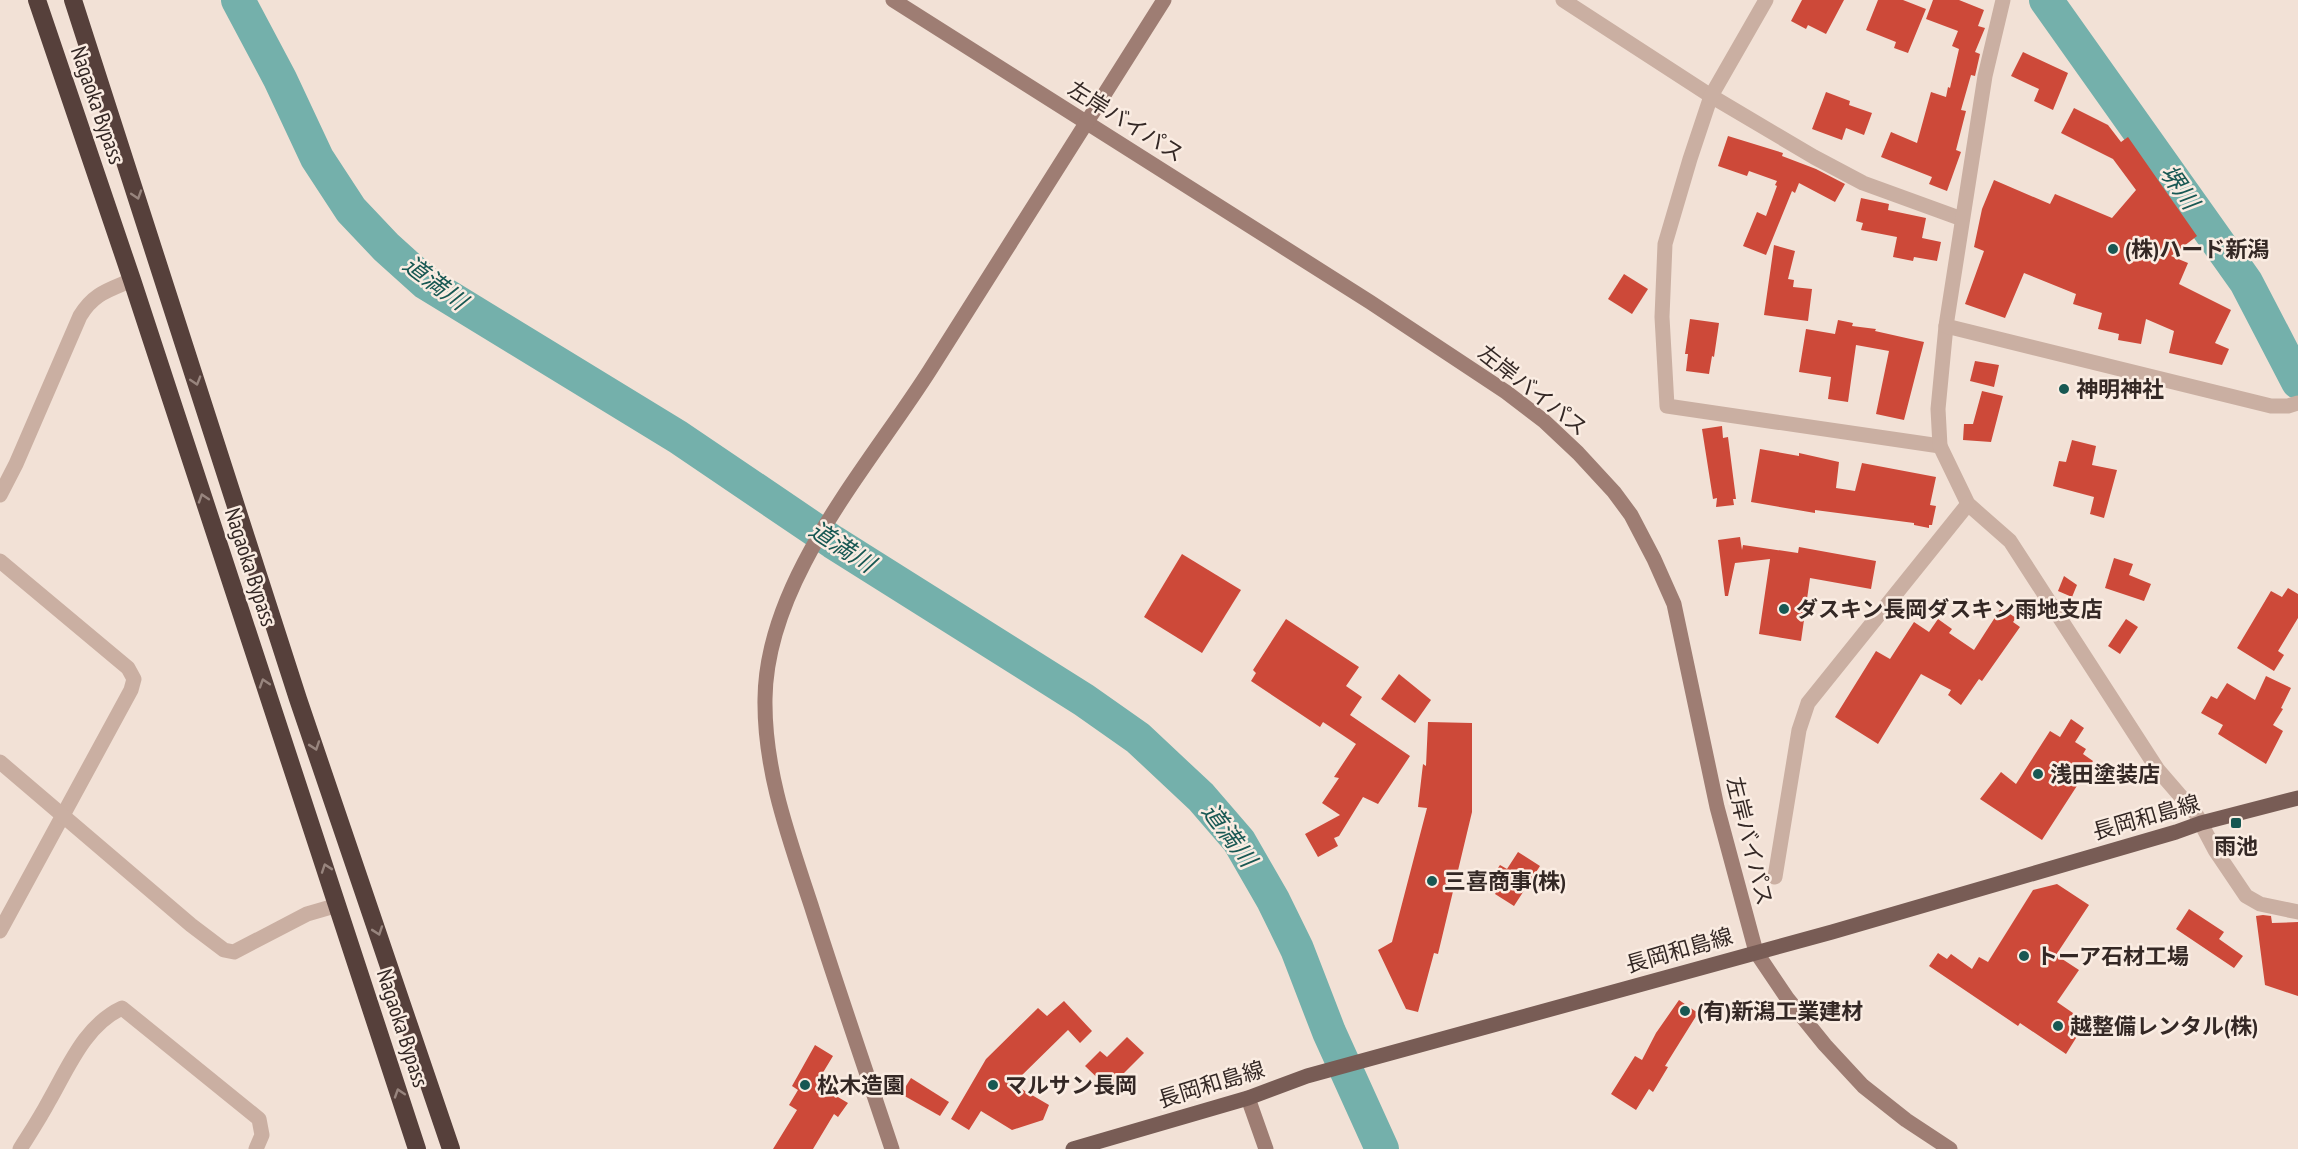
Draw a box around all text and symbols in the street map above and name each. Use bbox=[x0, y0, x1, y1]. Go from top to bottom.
street label: Nagaoka Bypass bbox=[65, 43, 131, 167]
street label: 左岸バイパス bbox=[1063, 74, 1189, 168]
water label: 堺川 bbox=[2153, 158, 2208, 218]
one-way arrow bbox=[130, 189, 142, 200]
place label: (株)ハード新潟 bbox=[2125, 235, 2269, 263]
marker: (株)ハード新潟 bbox=[2106, 242, 2120, 256]
water label: 道満川 bbox=[397, 249, 476, 318]
street label: 左岸バイパス bbox=[1473, 338, 1593, 442]
one-way arrow bbox=[189, 375, 201, 386]
place label: 神明神社 bbox=[2076, 375, 2164, 403]
marker: 神明神社 bbox=[2057, 382, 2071, 396]
one-way arrow bbox=[198, 493, 210, 504]
street label: Nagaoka Bypass bbox=[219, 505, 283, 629]
water label: 道満川 bbox=[804, 514, 883, 581]
place label: ダスキン長岡ダスキン雨地支店 bbox=[1796, 595, 2103, 623]
marker: ダスキン長岡ダスキン雨地支店 bbox=[1777, 602, 1791, 616]
one-way arrow bbox=[258, 678, 271, 689]
one-way arrow bbox=[307, 740, 320, 751]
place label: 浅田塗装店 bbox=[2050, 760, 2160, 788]
marker: 浅田塗装店 bbox=[2031, 767, 2045, 781]
street label: 左岸バイパス bbox=[1721, 774, 1779, 908]
street label: 長岡和島線 bbox=[2089, 788, 2203, 846]
water label: 道満川 bbox=[1195, 797, 1265, 875]
marker: 雨池 bbox=[2229, 816, 2243, 830]
place label: 雨池 bbox=[2214, 832, 2258, 860]
one-way arrow bbox=[321, 863, 333, 874]
place label: 三喜商事(株) bbox=[1444, 867, 1566, 895]
marker: 三喜商事(株) bbox=[1425, 874, 1439, 888]
street label: 長岡和島線 bbox=[1622, 921, 1736, 979]
one-way arrow bbox=[371, 925, 384, 936]
place label: トーア石材工場 bbox=[2036, 942, 2189, 970]
marker: トーア石材工場 bbox=[2017, 949, 2031, 963]
street label: Nagaoka Bypass bbox=[371, 966, 435, 1090]
place label: (有)新潟工業建材 bbox=[1697, 997, 1863, 1025]
marker: (有)新潟工業建材 bbox=[1678, 1004, 1692, 1018]
place label: 越整備レンタル(株) bbox=[2070, 1012, 2258, 1040]
marker: 越整備レンタル(株) bbox=[2051, 1019, 2065, 1033]
street label: 長岡和島線 bbox=[1154, 1055, 1268, 1113]
place label: 松木造園 bbox=[817, 1071, 905, 1099]
place label: マルサン長岡 bbox=[1005, 1071, 1137, 1099]
marker: 松木造園 bbox=[798, 1078, 812, 1092]
marker: マルサン長岡 bbox=[986, 1078, 1000, 1092]
one-way arrow bbox=[393, 1088, 406, 1099]

